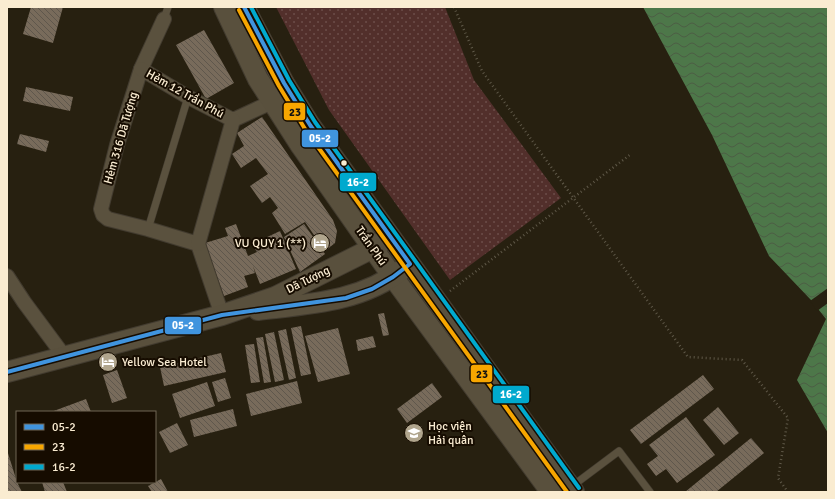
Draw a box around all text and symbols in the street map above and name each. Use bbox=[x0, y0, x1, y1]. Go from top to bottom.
street label: Hẻm 12 Trần Phú bbox=[143, 66, 227, 122]
street label: Hẻm 316 Dã Tượng bbox=[101, 90, 141, 186]
line badge: 23 bbox=[283, 102, 306, 121]
text: 23 bbox=[289, 106, 301, 119]
line badge: 05-2 bbox=[301, 129, 339, 148]
text: 05-2 bbox=[309, 132, 331, 145]
unlabelled marker bbox=[339, 158, 349, 168]
line badge: 16-2 bbox=[339, 172, 377, 192]
text: 16-2 bbox=[347, 176, 369, 189]
street label: Trần Phú bbox=[352, 223, 390, 269]
hotel icon: VU QUY 1 (**) bbox=[309, 232, 331, 254]
place label: VU QUY 1 (**) bbox=[235, 236, 306, 251]
street label: Dã Tượng bbox=[284, 263, 332, 297]
line badge: 05-2 bbox=[164, 316, 202, 335]
text: 05-2 bbox=[172, 319, 194, 332]
hotel icon: Yellow Sea Hotel bbox=[97, 351, 119, 373]
place label: Yellow Sea Hotel bbox=[122, 355, 207, 370]
line badge: 23 bbox=[470, 364, 493, 383]
text: 23 bbox=[476, 368, 488, 381]
line badge: 16-2 bbox=[492, 385, 530, 404]
text: 16-2 bbox=[500, 388, 522, 401]
legend bbox=[16, 411, 156, 483]
place label: Học viện Hải quân bbox=[428, 419, 474, 448]
text: 05-2 bbox=[52, 420, 76, 435]
school or university icon: Học viện Hải quân bbox=[403, 422, 425, 444]
text: 23 bbox=[52, 440, 65, 455]
text: 16-2 bbox=[52, 460, 76, 475]

